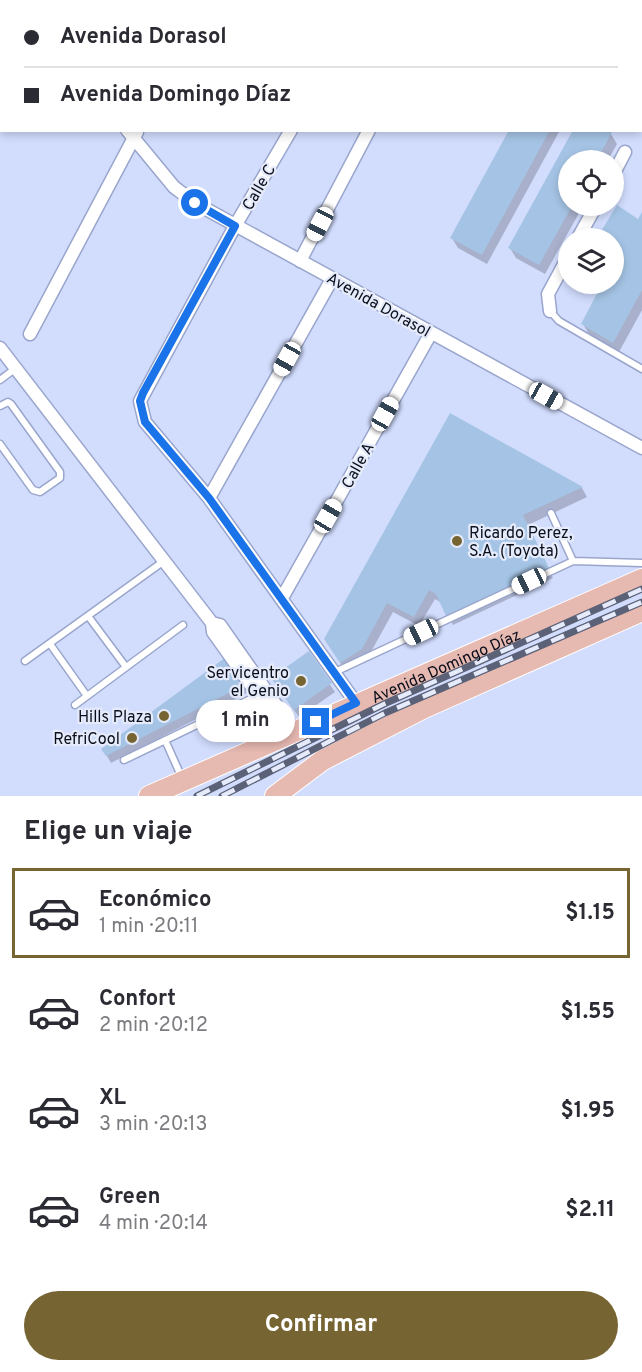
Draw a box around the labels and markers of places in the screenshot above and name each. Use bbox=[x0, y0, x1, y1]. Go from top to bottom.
place label: Ricardo Perez, S.A. (Toyota) bbox=[469, 524, 573, 562]
marker: Ricardo Perez, S.A. (Toyota) bbox=[450, 534, 464, 548]
place label: Servicentro el Genio bbox=[206, 664, 289, 702]
marker: Servicentro el Genio bbox=[294, 674, 308, 688]
place label: Hills Plaza bbox=[78, 708, 152, 728]
marker: Hills Plaza bbox=[157, 709, 171, 723]
place label: RefriCool bbox=[53, 730, 120, 750]
marker: RefriCool bbox=[125, 731, 139, 745]

